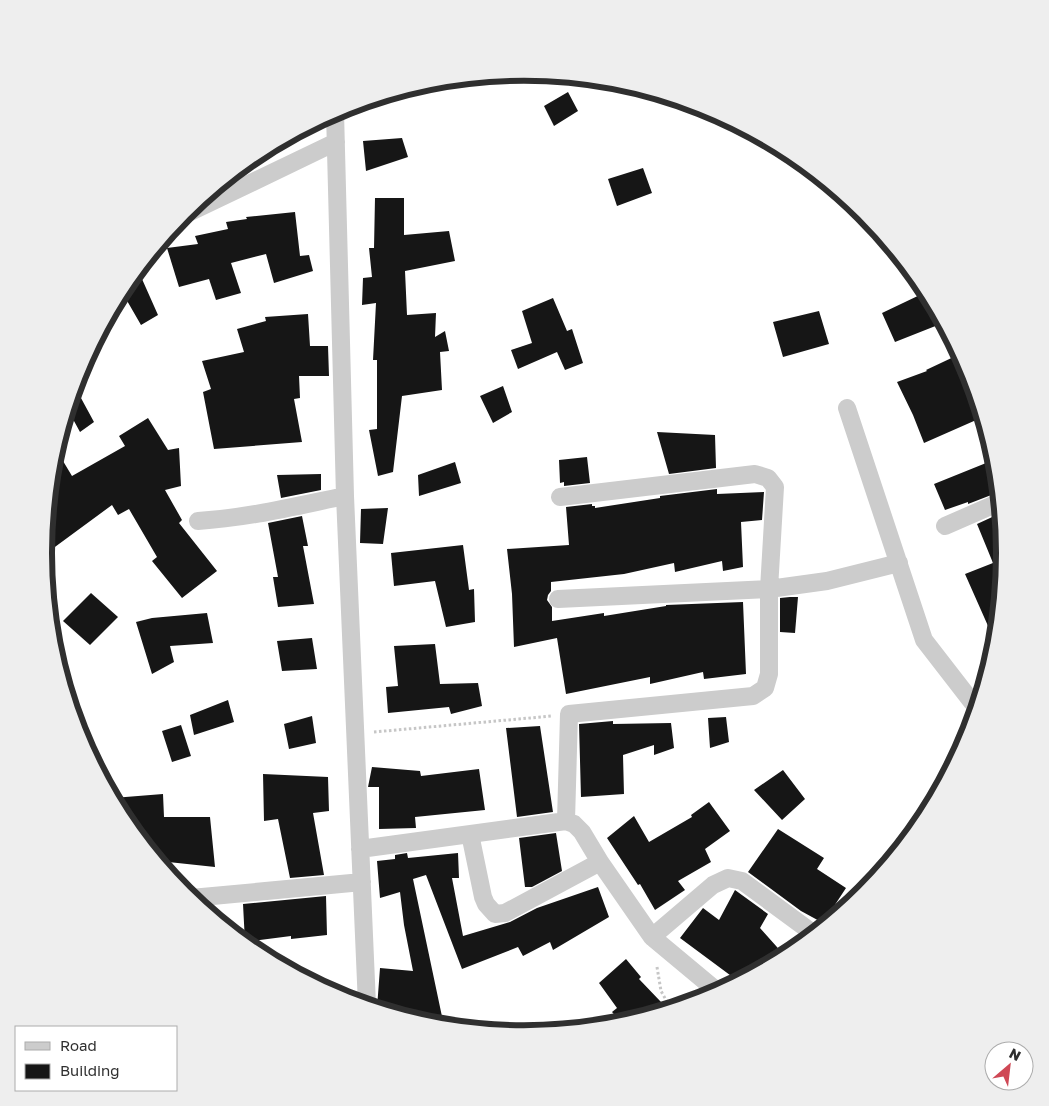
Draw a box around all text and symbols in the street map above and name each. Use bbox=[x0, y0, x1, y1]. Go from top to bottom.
legend bbox=[15, 1026, 178, 1091]
text: Road bbox=[60, 1036, 97, 1054]
north arrow bbox=[984, 1041, 1034, 1091]
text: N bbox=[1007, 1044, 1024, 1064]
text: Building bbox=[60, 1061, 120, 1079]

